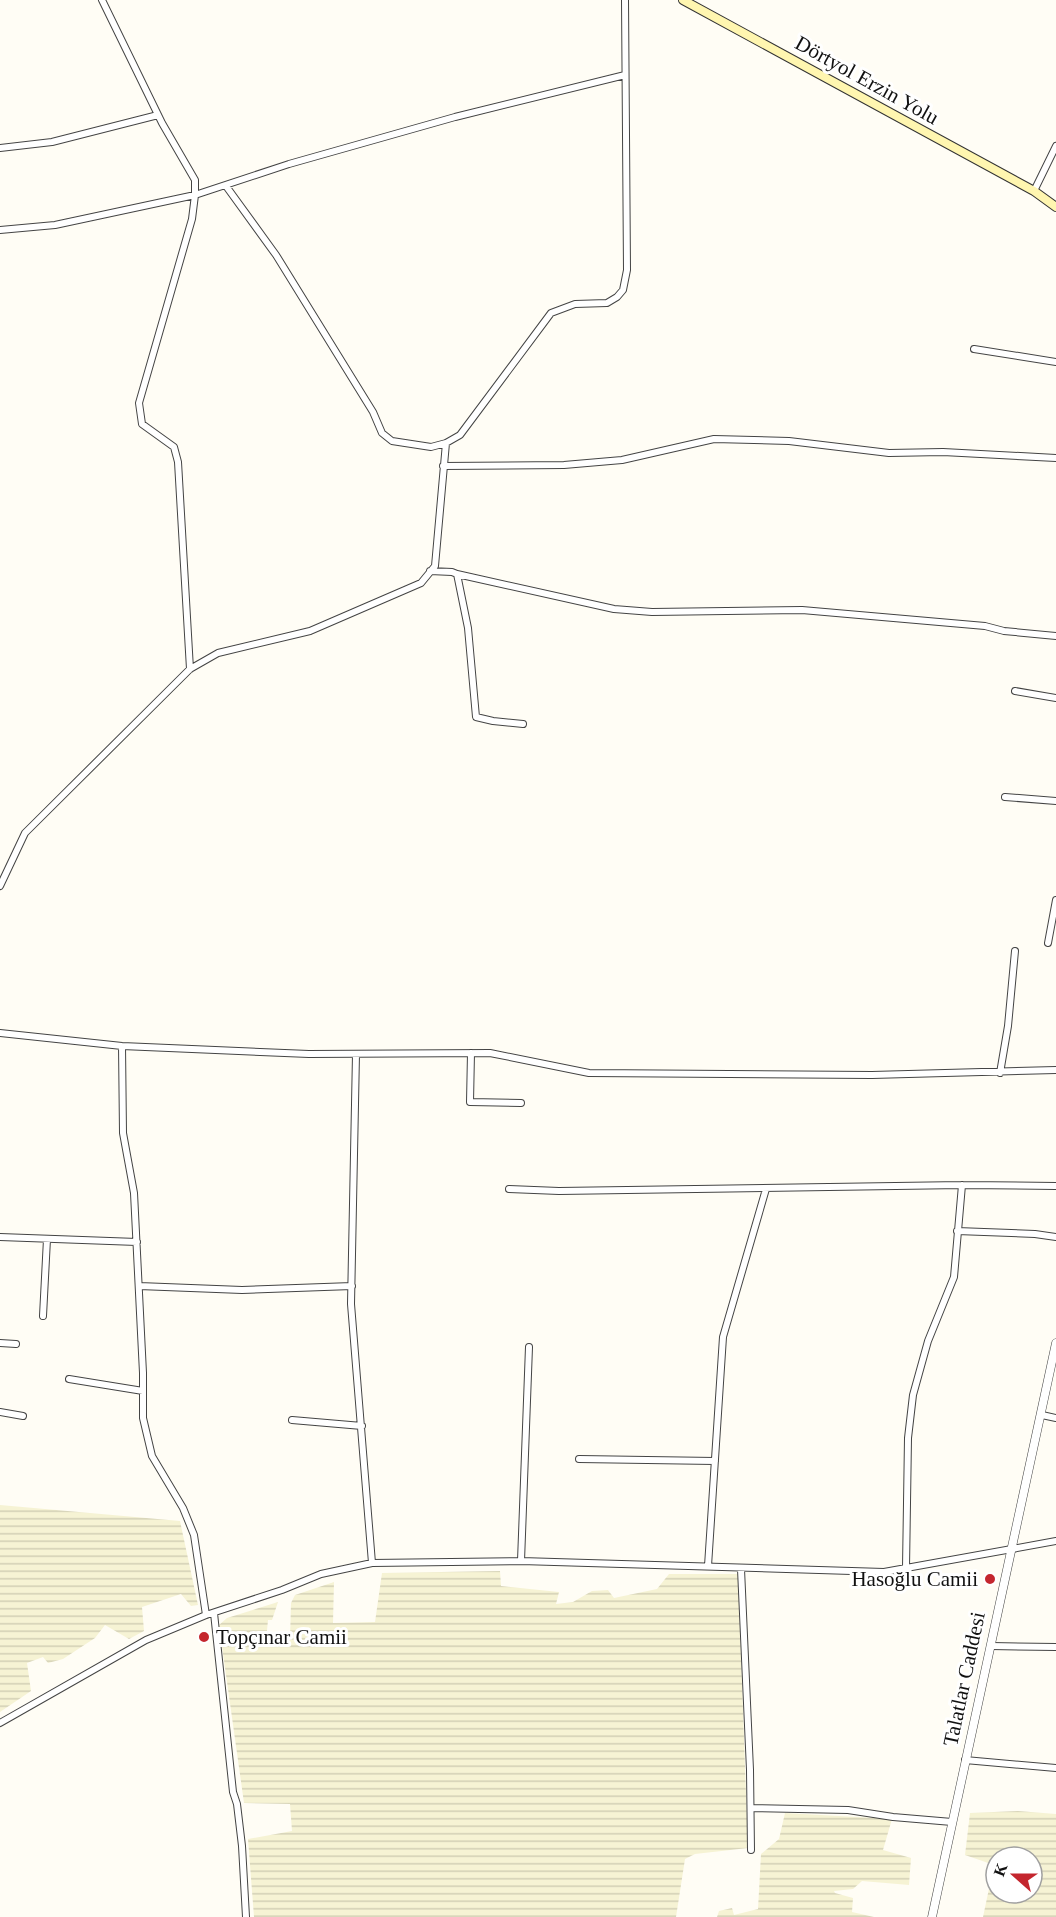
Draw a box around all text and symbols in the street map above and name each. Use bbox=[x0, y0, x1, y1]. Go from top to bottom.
street label: Dörtyol Erzin Yolu bbox=[791, 31, 943, 130]
place label: Hasoğlu Camii bbox=[851, 1567, 978, 1591]
marker: Hasoğlu Camii bbox=[983, 1572, 997, 1586]
street label: Talatlar Caddesi bbox=[938, 1609, 990, 1748]
place label: Topçınar Camii bbox=[216, 1625, 347, 1649]
marker: Topçınar Camii bbox=[197, 1630, 211, 1644]
north arrow bbox=[984, 1845, 1044, 1905]
text: K bbox=[990, 1860, 1011, 1879]

